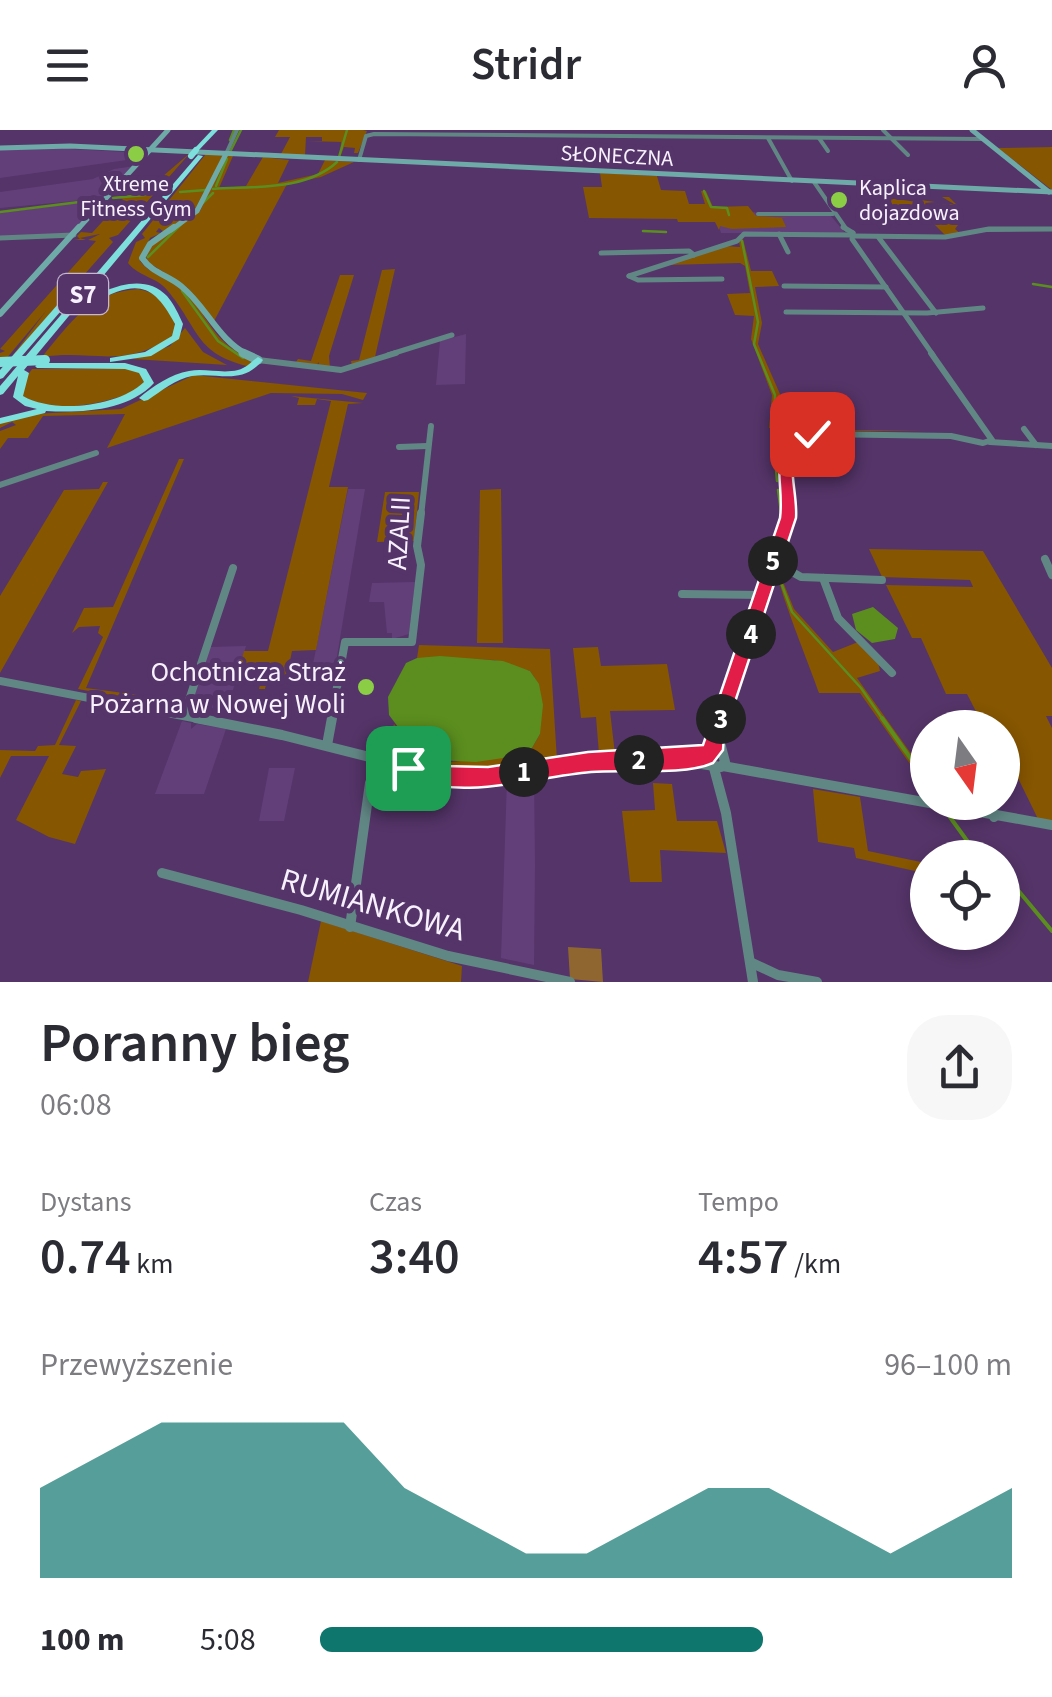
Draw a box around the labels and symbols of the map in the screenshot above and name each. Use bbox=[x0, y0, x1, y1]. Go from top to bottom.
street label: SŁONECZNA bbox=[560, 137, 674, 175]
marker: Xtreme Fitness Gym bbox=[125, 143, 147, 165]
place label: Xtreme Fitness Gym bbox=[80, 168, 192, 225]
place label: Kaplica dojazdowa bbox=[859, 172, 960, 229]
marker: Kaplica dojazdowa bbox=[828, 189, 850, 211]
road number: S7 bbox=[58, 274, 108, 314]
pin bbox=[770, 392, 855, 477]
street label: AZALII bbox=[377, 495, 421, 571]
pin: 5 bbox=[748, 536, 798, 586]
pin: 4 bbox=[726, 609, 776, 659]
place label: Ochotnicza Straż Pożarna w Nowej Woli bbox=[89, 652, 346, 724]
marker: Ochotnicza Straż Pożarna w Nowej Woli bbox=[355, 676, 377, 698]
pin: 3 bbox=[696, 694, 746, 744]
north arrow bbox=[910, 710, 1020, 820]
pin bbox=[366, 726, 451, 811]
pin: 2 bbox=[614, 735, 664, 785]
pin: 1 bbox=[499, 747, 549, 797]
street label: RUMIANKOWA bbox=[275, 857, 471, 953]

